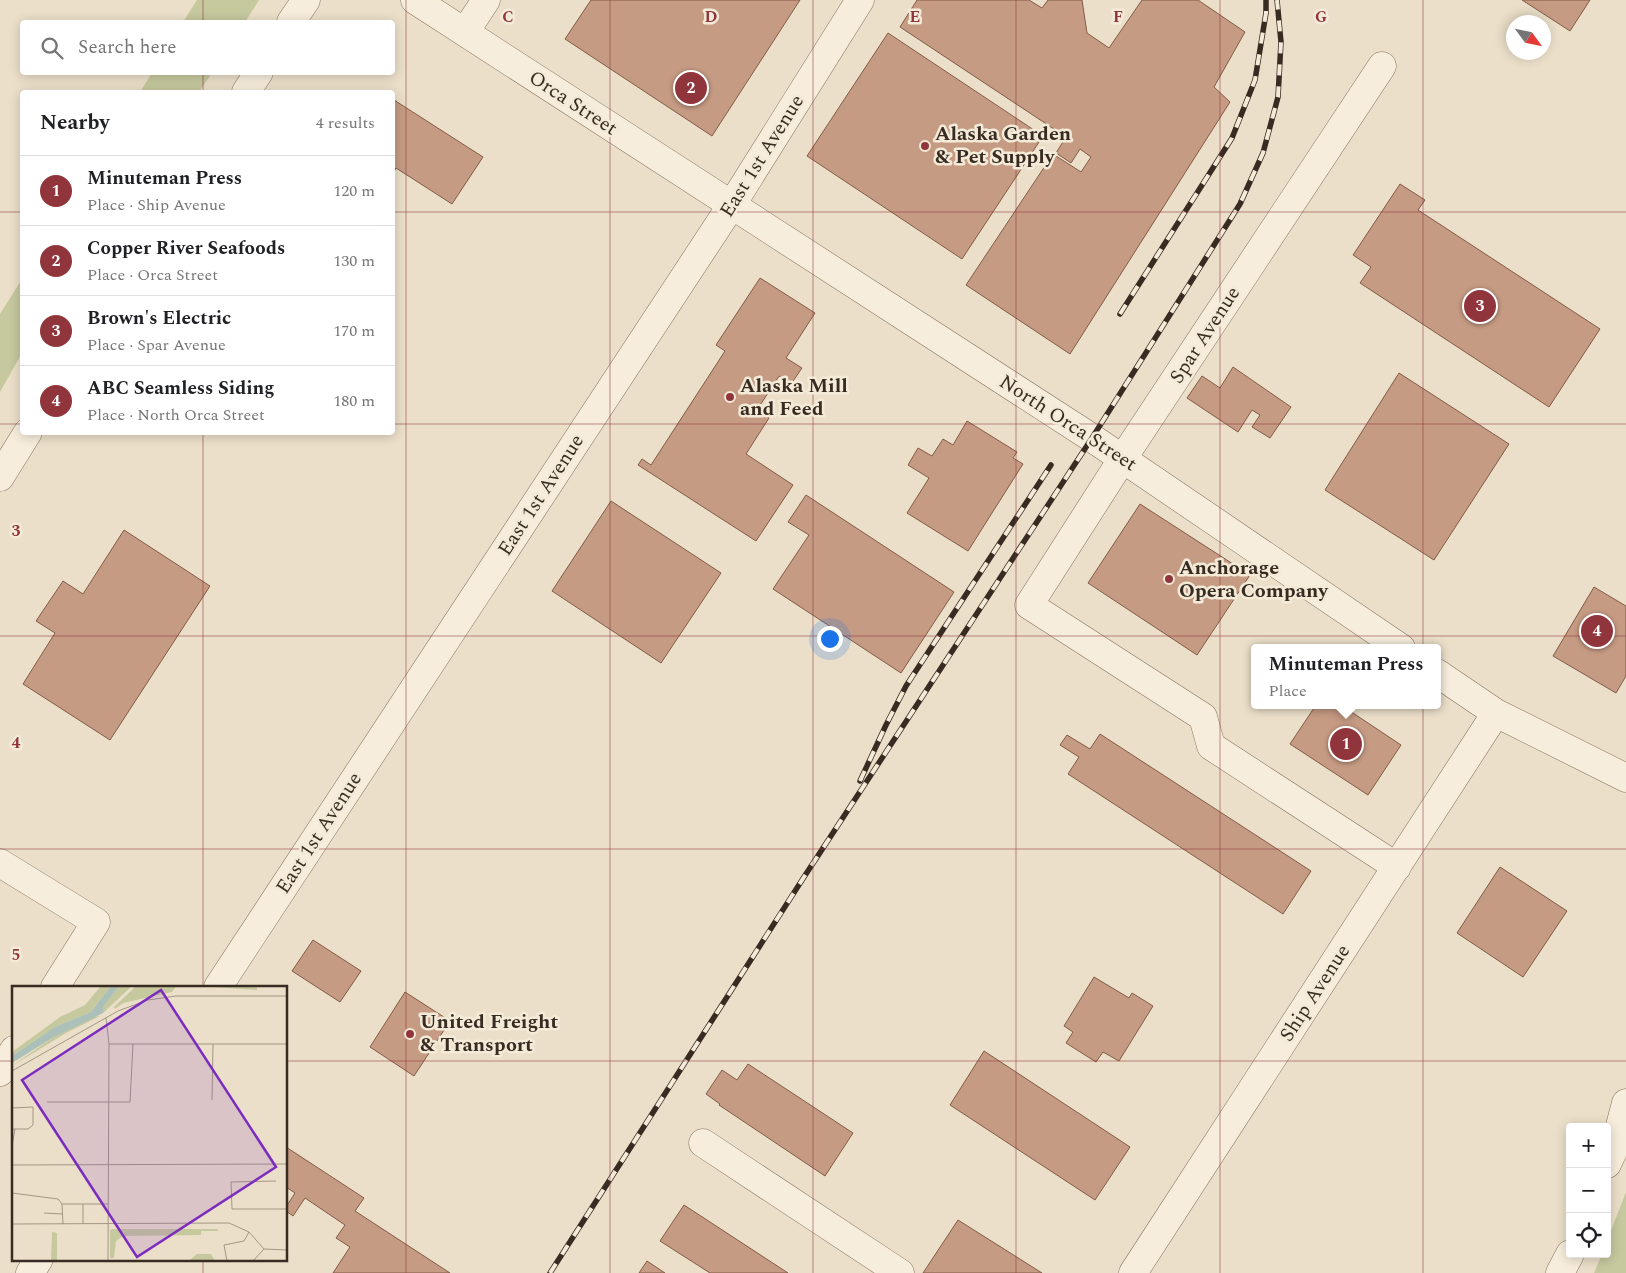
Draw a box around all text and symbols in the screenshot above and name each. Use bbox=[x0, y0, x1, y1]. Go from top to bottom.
text: C bbox=[502, 5, 514, 29]
text: D bbox=[705, 5, 718, 29]
text: E bbox=[910, 5, 920, 29]
text: F bbox=[1113, 5, 1123, 29]
text: G bbox=[1315, 5, 1327, 29]
north arrow bbox=[1506, 15, 1551, 60]
search box bbox=[20, 20, 395, 75]
text: Search here bbox=[78, 33, 177, 62]
icon: search bbox=[38, 34, 66, 62]
street label: Orca Street bbox=[523, 63, 623, 143]
pin: 2 bbox=[675, 69, 707, 107]
street label: East 1st Avenue bbox=[712, 89, 812, 223]
text: Nearby bbox=[40, 107, 110, 139]
text: 4 results bbox=[316, 111, 375, 135]
place label: Alaska Garden & Pet Supply bbox=[935, 119, 1071, 172]
marker: Alaska Garden & Pet Supply bbox=[919, 140, 931, 152]
text: Minuteman Press bbox=[87, 164, 242, 193]
text: 1 bbox=[52, 179, 60, 203]
text: 120 m bbox=[333, 179, 375, 203]
text: Place · Ship Avenue bbox=[87, 193, 226, 217]
text: Copper River Seafoods bbox=[87, 234, 285, 263]
text: 2 bbox=[52, 249, 60, 273]
text: 130 m bbox=[333, 249, 375, 273]
text: Place · Orca Street bbox=[87, 263, 218, 287]
street label: Spar Avenue bbox=[1162, 280, 1248, 390]
pin: 3 bbox=[1464, 287, 1496, 325]
text: Brown's Electric bbox=[87, 304, 231, 333]
text: 3 bbox=[52, 319, 60, 343]
text: 170 m bbox=[333, 319, 375, 343]
text: Place · Spar Avenue bbox=[87, 333, 226, 357]
street label: North Orca Street bbox=[993, 367, 1143, 479]
place label: Alaska Mill and Feed bbox=[740, 371, 848, 424]
text: ABC Seamless Siding bbox=[87, 374, 275, 403]
text: 4 bbox=[52, 389, 60, 413]
text: 180 m bbox=[333, 389, 375, 413]
marker: Alaska Mill and Feed bbox=[724, 391, 736, 403]
text: Place · North Orca Street bbox=[87, 403, 265, 427]
street label: East 1st Avenue bbox=[490, 428, 592, 562]
text: 3 bbox=[12, 519, 21, 543]
place label: Anchorage Opera Company bbox=[1179, 553, 1329, 606]
marker: Anchorage Opera Company bbox=[1163, 573, 1175, 585]
pin: 4 bbox=[1581, 612, 1613, 650]
your location bbox=[817, 626, 843, 652]
popup bbox=[1251, 644, 1441, 709]
text: Minuteman Press bbox=[1268, 650, 1424, 679]
text: Place bbox=[1268, 679, 1307, 703]
pin: 1 bbox=[1330, 725, 1362, 763]
text: 4 bbox=[12, 731, 21, 755]
street label: East 1st Avenue bbox=[268, 766, 370, 900]
street label: Ship Avenue bbox=[1272, 938, 1358, 1048]
text: 5 bbox=[12, 943, 20, 967]
inset map bbox=[12, 986, 288, 1260]
place label: United Freight & Transport bbox=[420, 1007, 558, 1060]
marker: United Freight & Transport bbox=[404, 1028, 416, 1040]
map controls bbox=[1566, 1123, 1611, 1258]
button: + bbox=[1566, 1123, 1611, 1168]
button: − bbox=[1566, 1168, 1611, 1213]
button: locate bbox=[1566, 1213, 1611, 1258]

